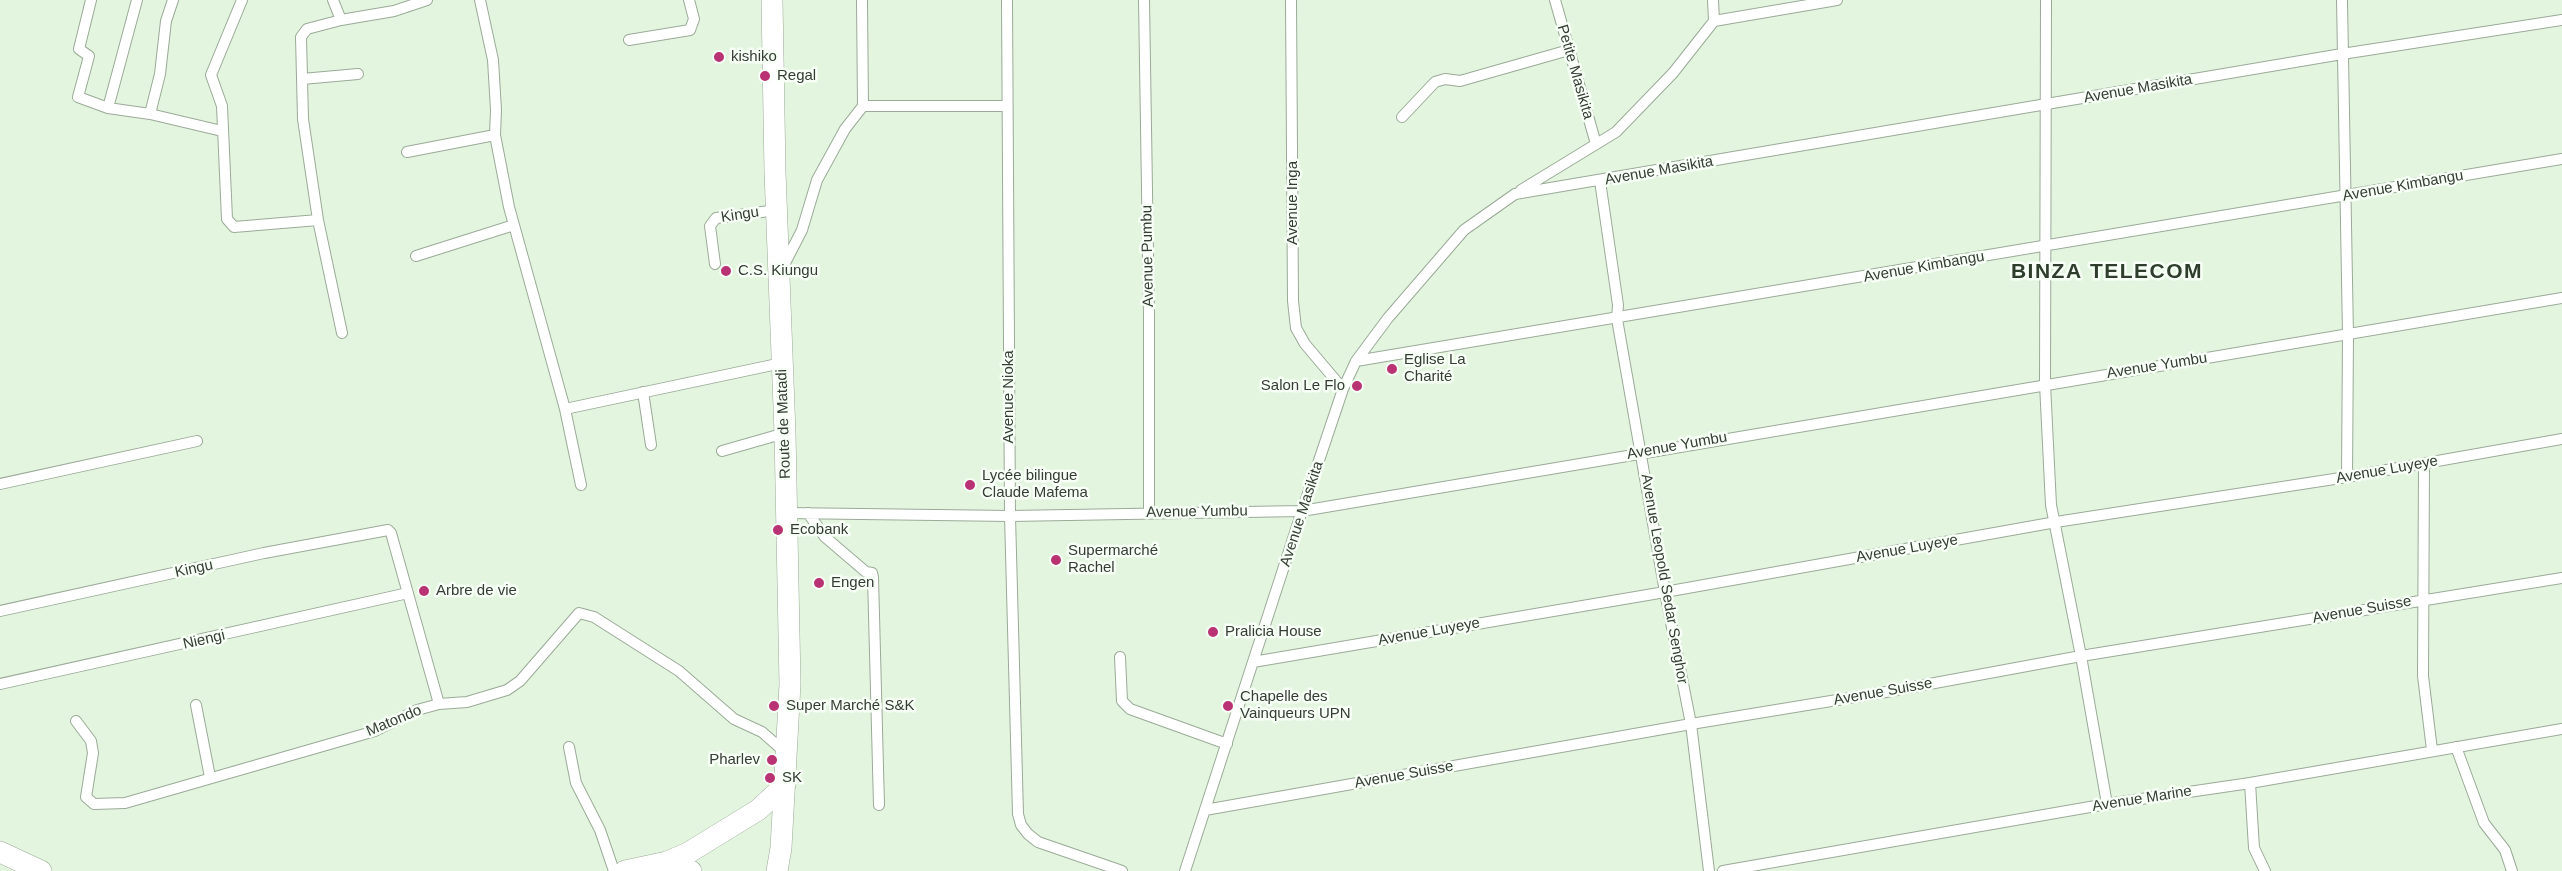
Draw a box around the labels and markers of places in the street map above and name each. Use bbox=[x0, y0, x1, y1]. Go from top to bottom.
place label: kishiko bbox=[731, 48, 777, 66]
marker: kishiko bbox=[712, 50, 726, 64]
place label: Regal bbox=[777, 67, 816, 85]
marker: Regal bbox=[758, 69, 772, 83]
place label: C.S. Kiungu bbox=[738, 262, 818, 280]
marker: C.S. Kiungu bbox=[719, 264, 733, 278]
place label: Eglise La Charité bbox=[1404, 351, 1466, 386]
marker: Eglise La Charité bbox=[1385, 362, 1399, 376]
place label: Salon Le Flo bbox=[1261, 377, 1345, 395]
marker: Salon Le Flo bbox=[1350, 379, 1364, 393]
place label: Lycée bilingue Claude Mafema bbox=[982, 467, 1088, 502]
marker: Lycée bilingue Claude Mafema bbox=[963, 478, 977, 492]
place label: Ecobank bbox=[790, 521, 848, 539]
marker: Ecobank bbox=[771, 523, 785, 537]
place label: Supermarché Rachel bbox=[1068, 542, 1158, 577]
marker: Supermarché Rachel bbox=[1049, 553, 1063, 567]
place label: Engen bbox=[831, 574, 874, 592]
marker: Engen bbox=[812, 576, 826, 590]
place label: Arbre de vie bbox=[436, 582, 517, 600]
marker: Arbre de vie bbox=[417, 584, 431, 598]
place label: Pralicia House bbox=[1225, 623, 1322, 641]
marker: Pralicia House bbox=[1206, 625, 1220, 639]
place label: Chapelle des Vainqueurs UPN bbox=[1240, 688, 1351, 723]
place label: Super Marché S&K bbox=[786, 697, 914, 715]
marker: Super Marché S&K bbox=[767, 699, 781, 713]
marker: Chapelle des Vainqueurs UPN bbox=[1221, 699, 1235, 713]
place label: Pharlev bbox=[709, 751, 760, 769]
marker: Pharlev bbox=[765, 753, 779, 767]
place label: SK bbox=[782, 769, 802, 787]
marker: SK bbox=[763, 771, 777, 785]

